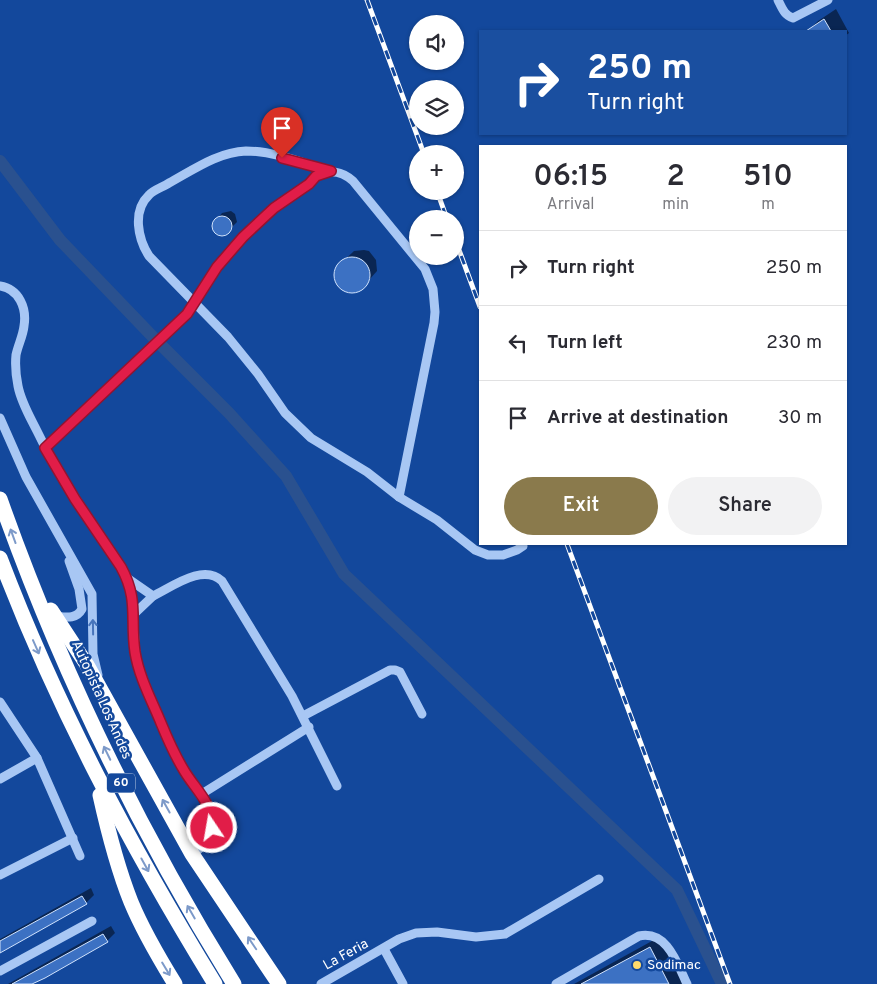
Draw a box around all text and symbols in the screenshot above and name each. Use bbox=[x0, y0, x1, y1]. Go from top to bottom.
map controls bbox=[409, 15, 464, 265]
button: sound bbox=[409, 15, 464, 70]
text: 250 m bbox=[587, 47, 692, 91]
icon: right bbox=[504, 50, 569, 115]
button: layers bbox=[409, 80, 464, 135]
text: Turn right bbox=[587, 90, 684, 117]
pin bbox=[261, 107, 303, 158]
icon: arrive bbox=[268, 114, 296, 142]
button: + bbox=[409, 145, 464, 200]
text: 06:15 bbox=[533, 159, 608, 196]
text: 2 bbox=[666, 159, 685, 196]
text: 510 bbox=[743, 159, 793, 196]
text: Arrival bbox=[547, 195, 595, 215]
text: min bbox=[662, 195, 689, 215]
text: m bbox=[761, 195, 775, 215]
button: − bbox=[409, 210, 464, 265]
icon: right bbox=[504, 254, 532, 282]
text: Turn right bbox=[547, 256, 635, 280]
text: 250 m bbox=[766, 256, 822, 280]
icon: left bbox=[504, 329, 532, 357]
text: Turn left bbox=[547, 331, 623, 355]
text: 230 m bbox=[766, 331, 822, 355]
icon: arrive bbox=[504, 404, 532, 432]
text: Arrive at destination bbox=[547, 406, 728, 430]
text: 30 m bbox=[778, 406, 822, 430]
button: Exit bbox=[504, 477, 658, 535]
button: Share bbox=[668, 477, 822, 535]
one-way arrow bbox=[8, 529, 17, 544]
one-way arrow bbox=[88, 620, 97, 636]
street label: Autopista Los Andes bbox=[67, 638, 135, 762]
one-way arrow bbox=[32, 639, 42, 654]
one-way arrow bbox=[102, 746, 111, 761]
road number: 60 bbox=[107, 774, 135, 792]
one-way arrow bbox=[160, 799, 170, 814]
position arrow bbox=[185, 801, 237, 853]
one-way arrow bbox=[140, 857, 150, 872]
one-way arrow bbox=[185, 906, 195, 920]
street label: La Feria bbox=[320, 936, 372, 974]
one-way arrow bbox=[247, 937, 257, 951]
place label: Sodimac bbox=[647, 957, 701, 974]
marker: Sodimac bbox=[631, 959, 643, 971]
one-way arrow bbox=[161, 962, 171, 976]

